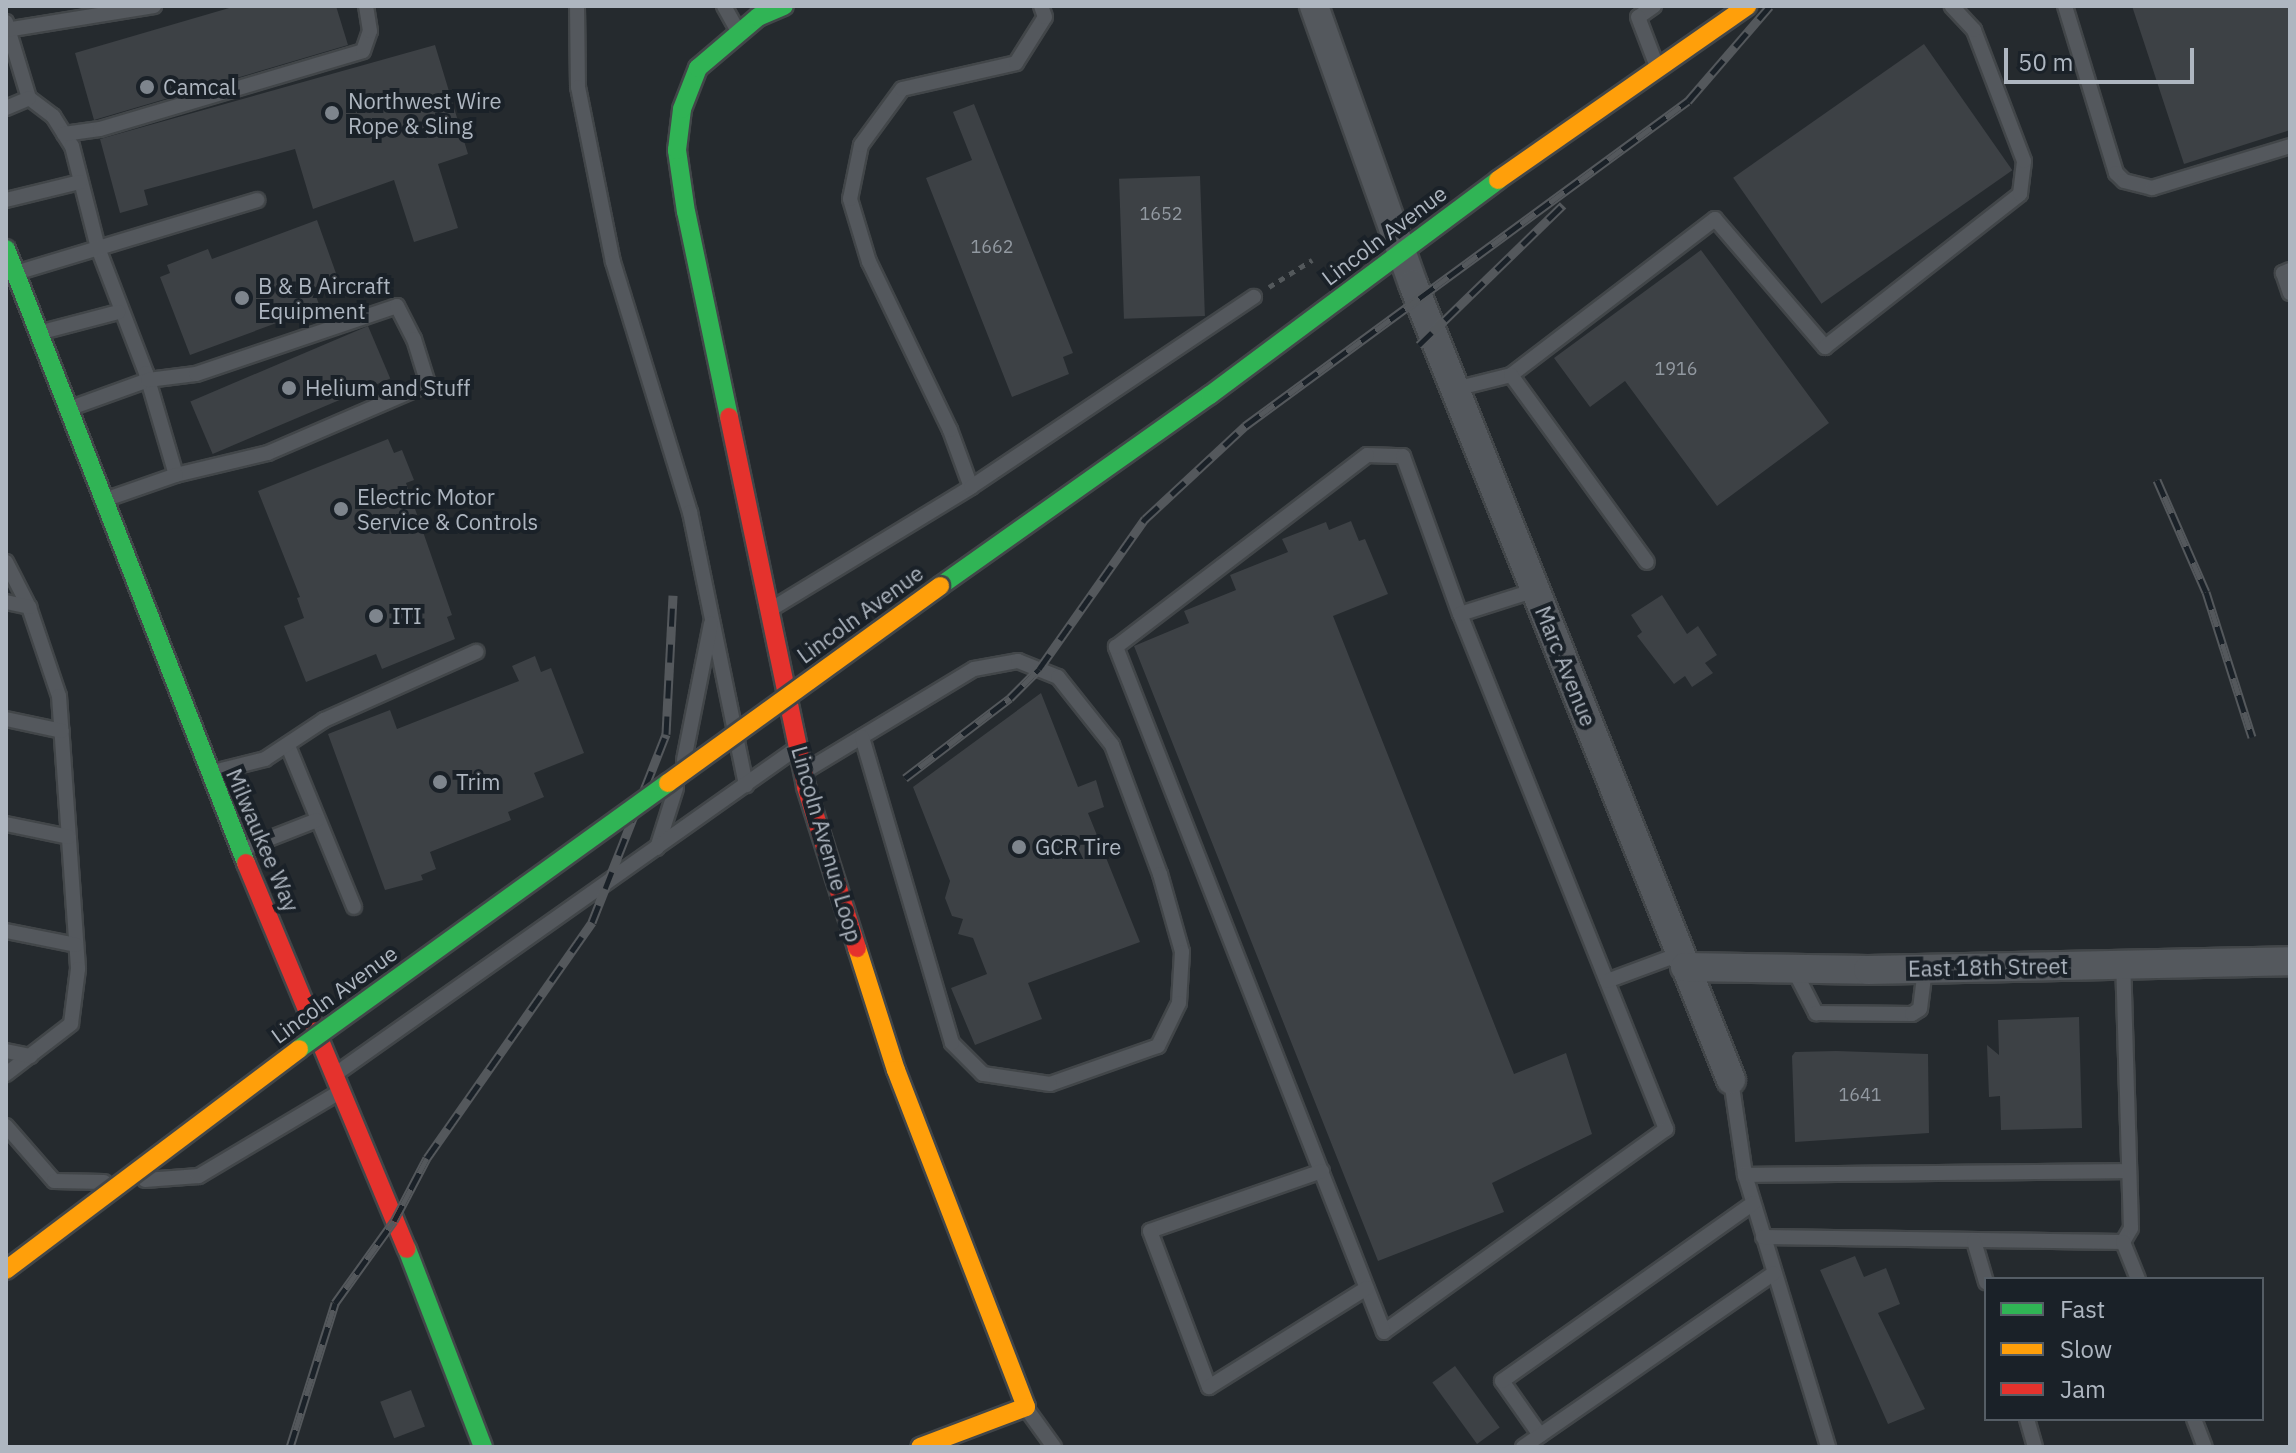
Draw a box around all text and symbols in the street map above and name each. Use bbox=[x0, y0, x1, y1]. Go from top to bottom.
scale bar bbox=[2008, 32, 2198, 82]
text: 50 m bbox=[2018, 46, 2073, 78]
place label: Camcal bbox=[163, 74, 236, 100]
marker: Camcal bbox=[138, 78, 156, 96]
place label: Northwest Wire Rope & Sling bbox=[348, 87, 502, 138]
marker: Northwest Wire Rope & Sling bbox=[323, 104, 341, 122]
street label: Lincoln Avenue bbox=[1316, 180, 1452, 290]
house number: 1652 bbox=[1139, 203, 1183, 225]
house number: 1662 bbox=[970, 236, 1014, 258]
place label: B & B Aircraft Equipment bbox=[258, 272, 391, 324]
marker: B & B Aircraft Equipment bbox=[233, 289, 251, 307]
house number: 1916 bbox=[1654, 358, 1698, 380]
place label: Helium and Stuff bbox=[305, 375, 470, 401]
marker: Helium and Stuff bbox=[280, 379, 298, 397]
place label: Electric Motor Service & Controls bbox=[357, 483, 538, 534]
marker: Electric Motor Service & Controls bbox=[332, 500, 350, 518]
street label: Lincoln Avenue bbox=[792, 559, 928, 669]
street label: Marc Avenue bbox=[1530, 602, 1602, 730]
place label: ITI bbox=[392, 603, 422, 629]
marker: ITI bbox=[367, 607, 385, 625]
street label: Lincoln Avenue Loop bbox=[786, 743, 868, 945]
street label: Milwaukee Way bbox=[221, 765, 305, 915]
place label: Trim bbox=[456, 769, 500, 795]
marker: Trim bbox=[431, 773, 449, 791]
place label: GCR Tire bbox=[1035, 834, 1121, 860]
marker: GCR Tire bbox=[1010, 838, 1028, 856]
street label: Lincoln Avenue bbox=[266, 939, 402, 1049]
street label: East 18th Street bbox=[1908, 952, 2068, 982]
house number: 1641 bbox=[1838, 1084, 1882, 1106]
legend bbox=[1984, 1277, 2264, 1421]
text: Fast bbox=[2060, 1293, 2105, 1325]
text: Slow bbox=[2060, 1333, 2112, 1365]
text: Jam bbox=[2060, 1373, 2106, 1405]

